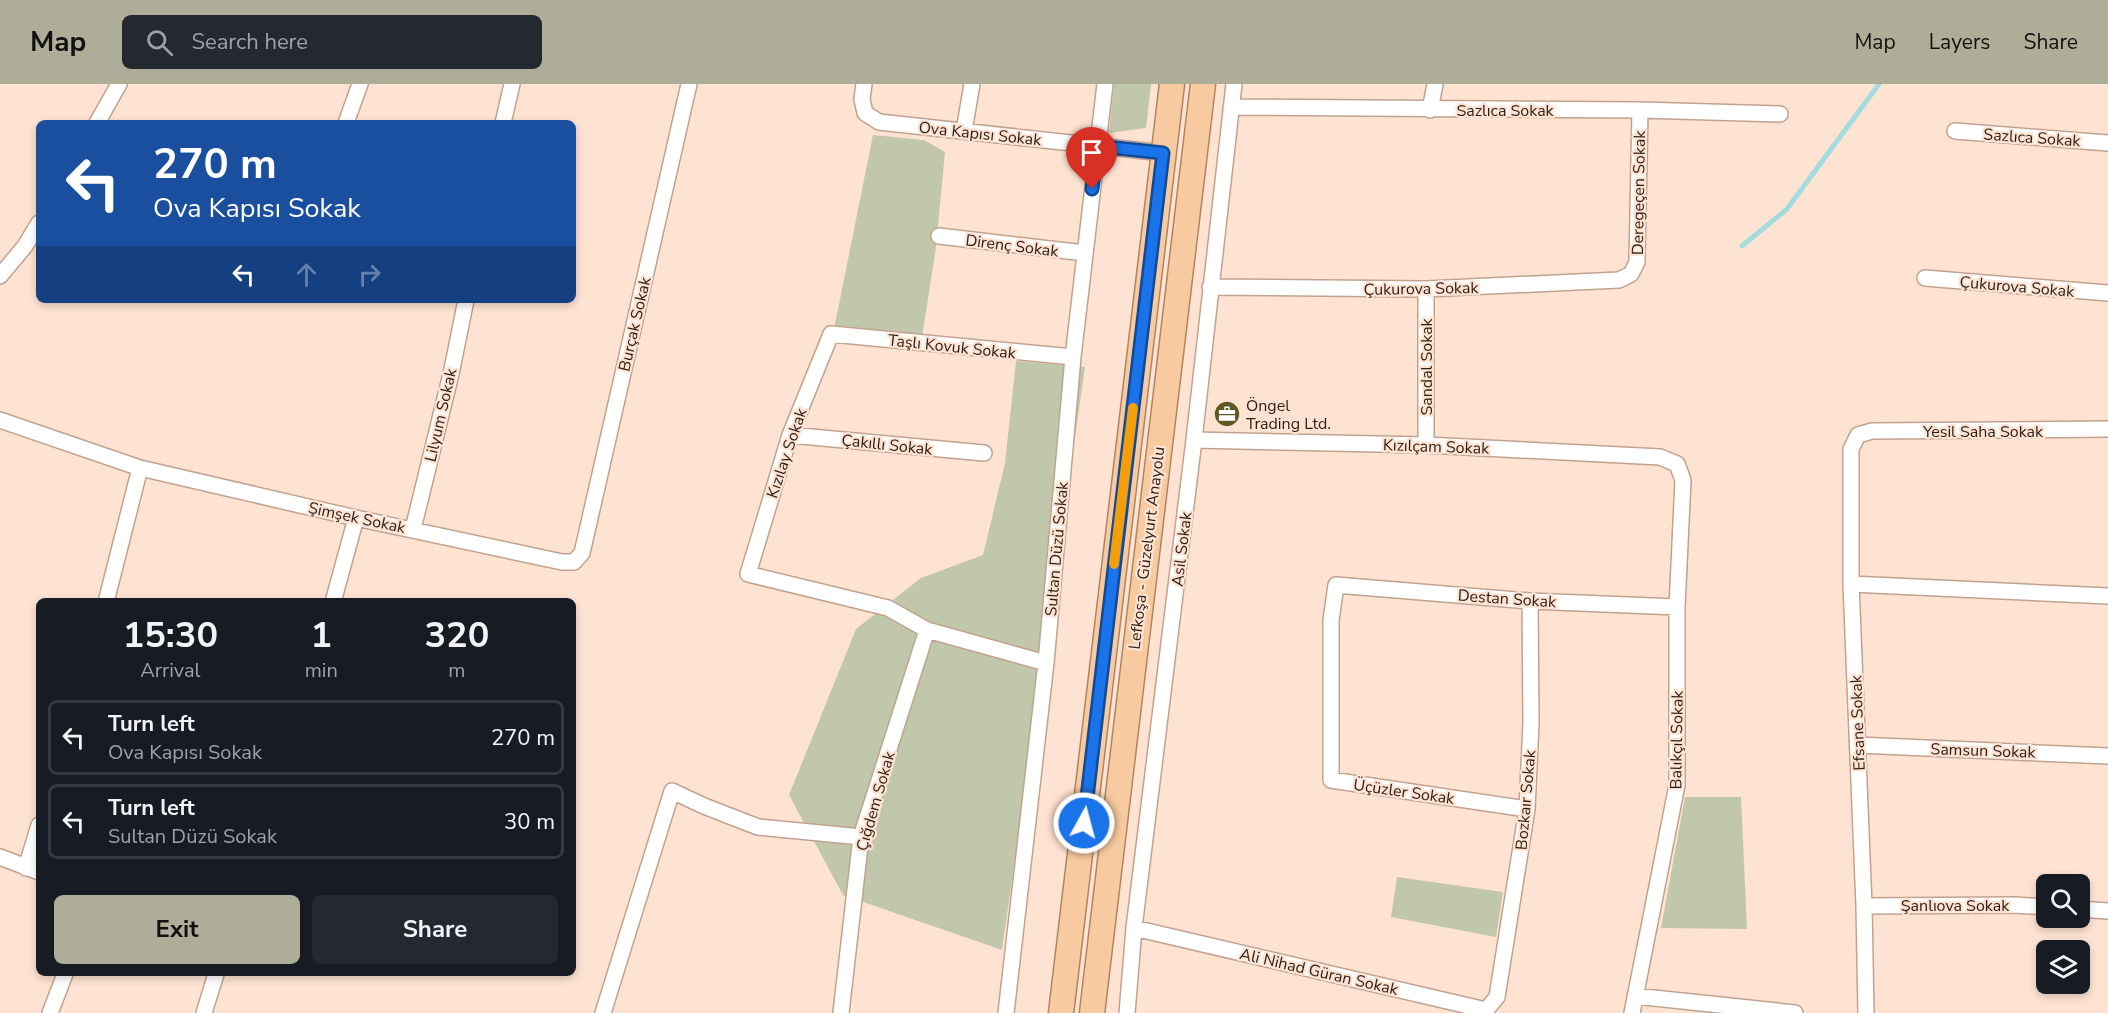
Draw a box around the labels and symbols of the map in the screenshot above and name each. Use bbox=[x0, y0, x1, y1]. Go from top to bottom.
street label: Sazlıca Sokak bbox=[1456, 100, 1555, 122]
street label: Ova Kapısı Sokak bbox=[918, 117, 1043, 151]
street label: Sazlıca Sokak bbox=[1983, 124, 2082, 152]
pin bbox=[1066, 127, 1117, 189]
street label: Deregeçen Sokak bbox=[1627, 130, 1651, 255]
street label: Direnç Sokak bbox=[964, 229, 1061, 263]
street label: Çukurova Sokak bbox=[1959, 271, 2076, 303]
street label: Burçak Sokak bbox=[613, 274, 657, 374]
street label: Çukurova Sokak bbox=[1363, 277, 1480, 301]
street label: Sandal Sokak bbox=[1416, 317, 1438, 416]
street label: Taşlı Kovuk Sokak bbox=[887, 329, 1018, 365]
street label: Lilyum Sokak bbox=[420, 365, 463, 464]
place label: Öngel Trading Ltd. bbox=[1246, 395, 1331, 435]
office icon: Öngel Trading Ltd. bbox=[1212, 399, 1242, 429]
street label: Kızılay Sokak bbox=[761, 405, 813, 501]
street label: Yesil Saha Sokak bbox=[1922, 421, 2044, 443]
street label: Çakıllı Sokak bbox=[840, 429, 934, 461]
street label: Kızılçam Sokak bbox=[1382, 434, 1490, 460]
street label: Lefkoşa - Güzelyurt Anayolu bbox=[1124, 445, 1170, 651]
street label: Sultan Düzü Sokak bbox=[1040, 480, 1074, 617]
street label: Şimşek Sokak bbox=[306, 497, 408, 539]
street label: Asil Sokak bbox=[1167, 510, 1198, 588]
street label: Destan Sokak bbox=[1457, 585, 1558, 613]
street label: Efsane Sokak bbox=[1845, 674, 1871, 771]
street label: Balıkçıl Sokak bbox=[1665, 690, 1689, 790]
street label: Samsun Sokak bbox=[1930, 738, 2037, 764]
street label: Çığdem Sokak bbox=[851, 748, 901, 854]
street label: Bozkaır Sokak bbox=[1511, 748, 1541, 851]
street label: Üçüzler Sokak bbox=[1352, 774, 1457, 810]
position arrow bbox=[1052, 791, 1116, 855]
street label: Şanlıova Sokak bbox=[1901, 895, 2010, 917]
street label: Ali Nihad Güran Sokak bbox=[1237, 943, 1401, 1001]

